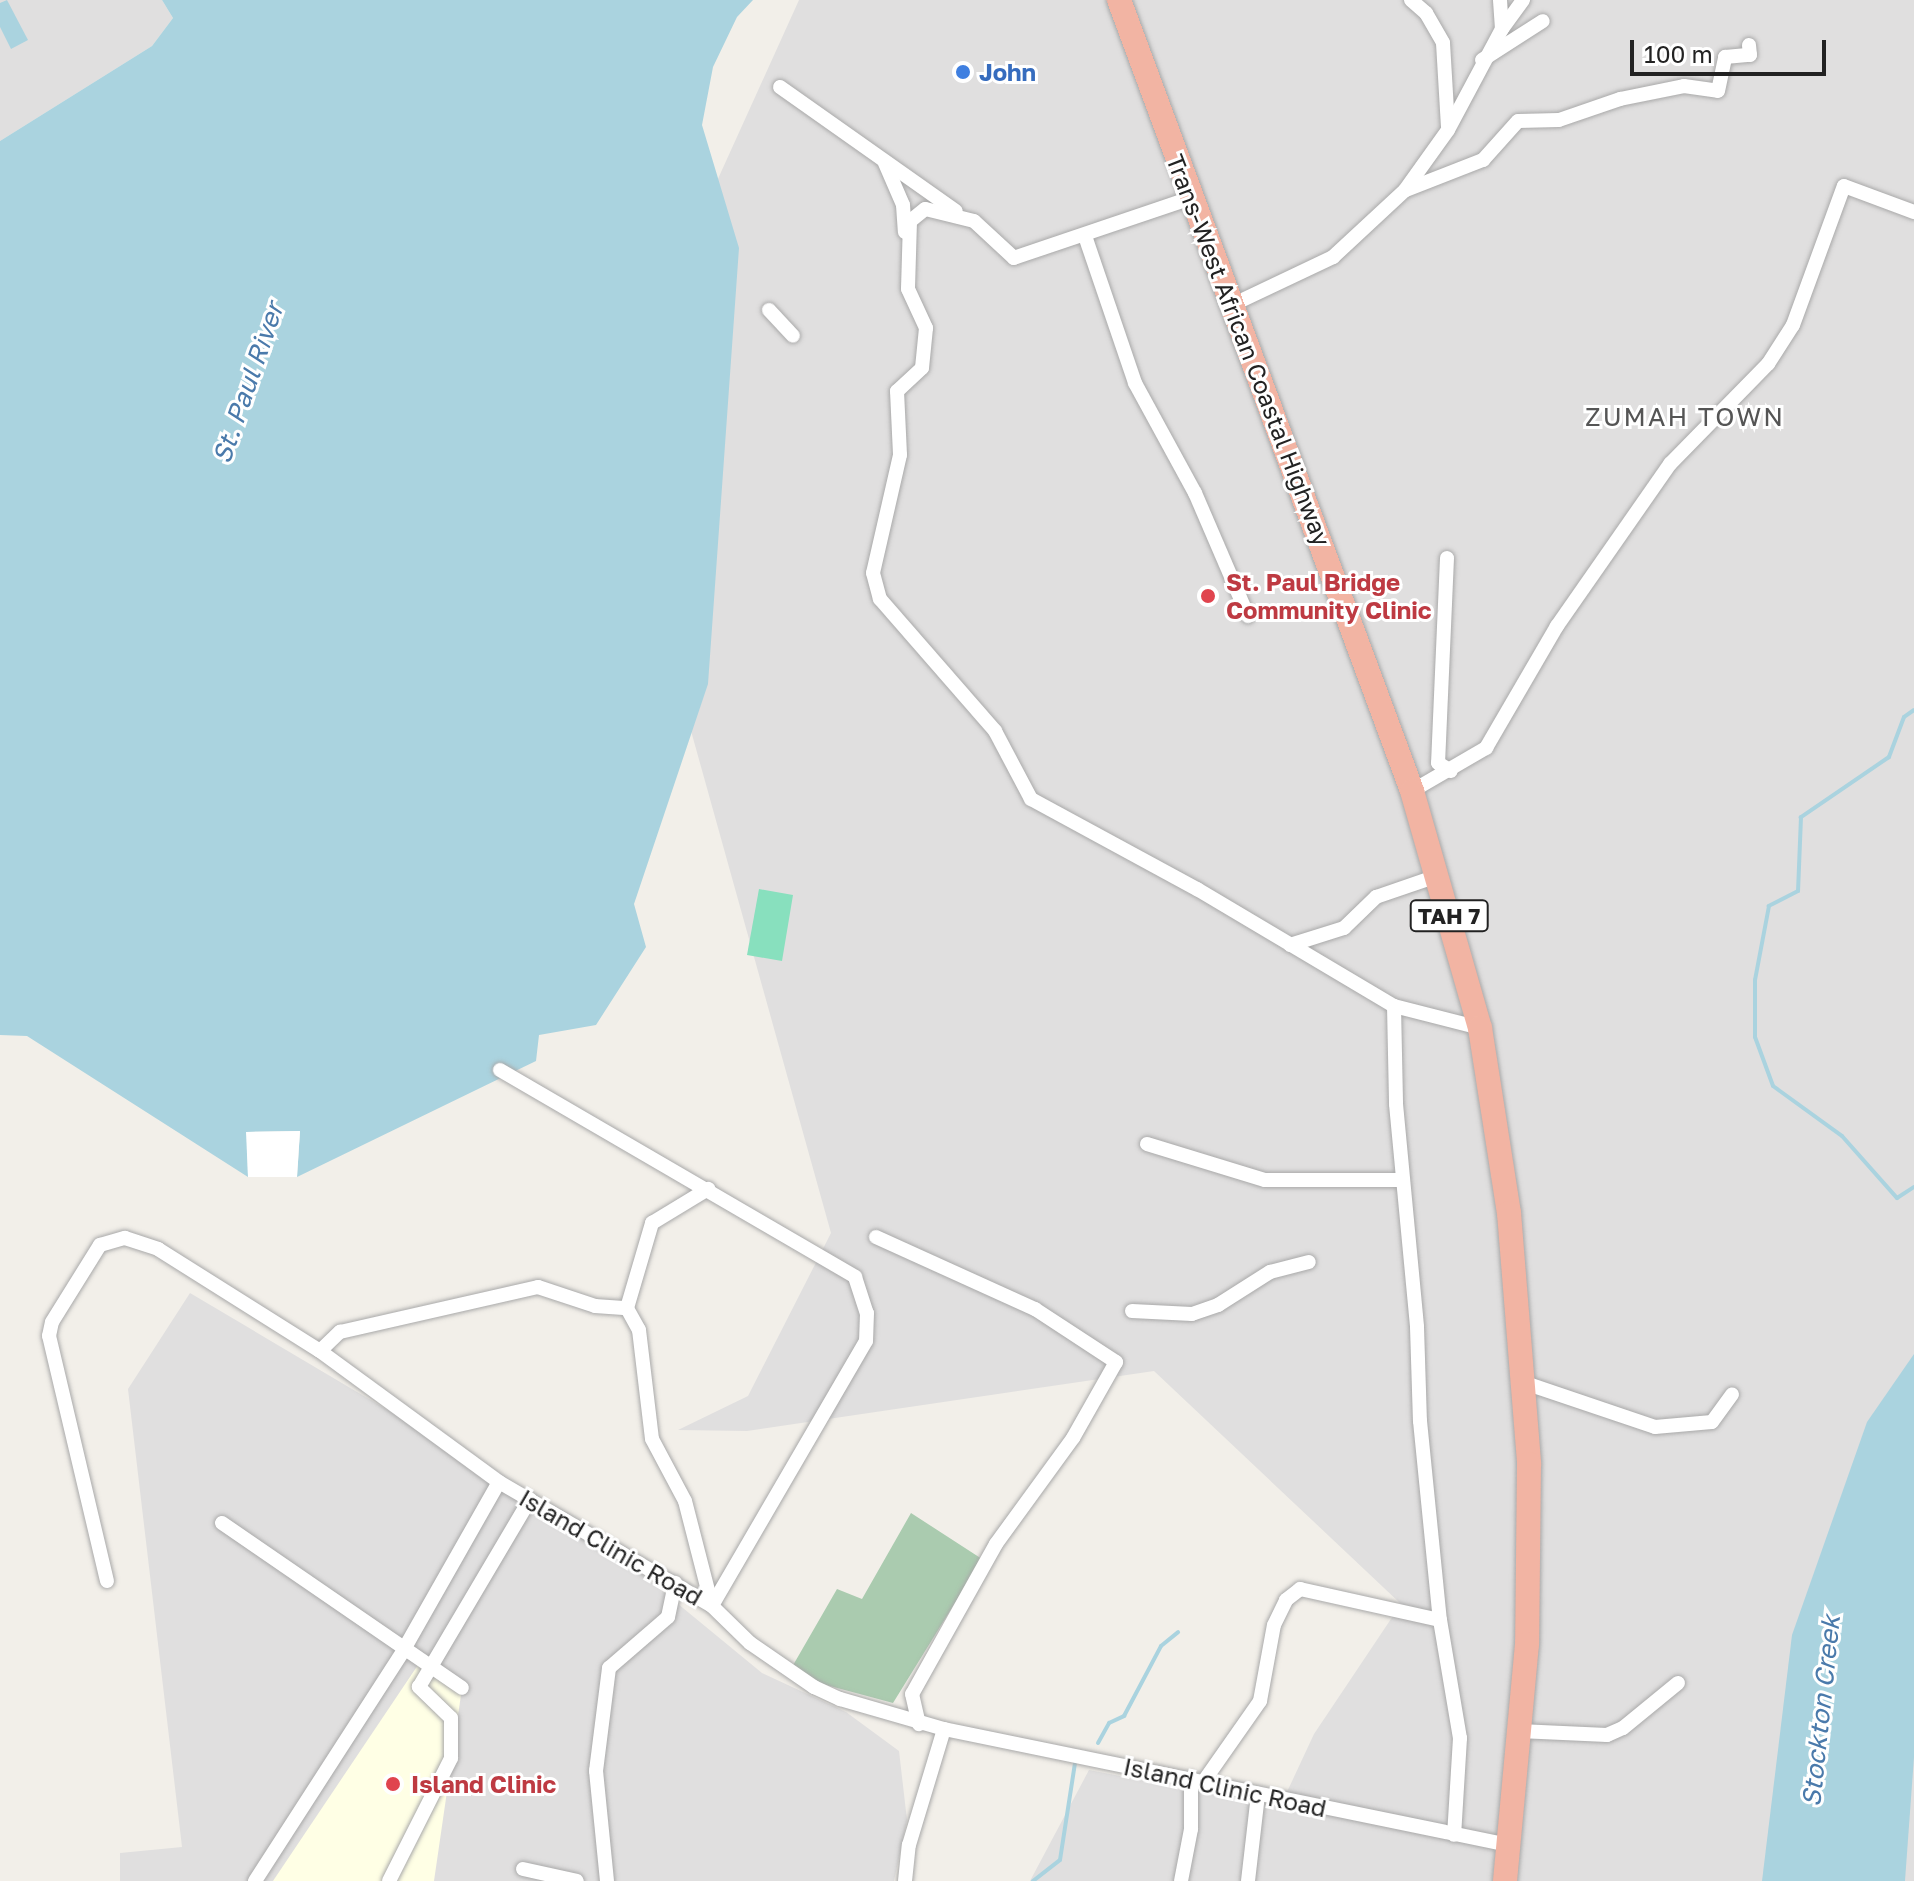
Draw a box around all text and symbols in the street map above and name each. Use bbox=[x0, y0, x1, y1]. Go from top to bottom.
scale bar bbox=[1634, 24, 1830, 74]
text: 100 m bbox=[1644, 39, 1713, 68]
place label: John bbox=[979, 58, 1036, 86]
marker: John bbox=[954, 63, 972, 81]
street label: Trans-West African Coastal Highway bbox=[1161, 150, 1337, 550]
water label: St. Paul River bbox=[206, 299, 290, 467]
district label: ZUMAH TOWN bbox=[1585, 401, 1785, 433]
place label: St. Paul Bridge Community Clinic bbox=[1226, 568, 1432, 624]
marker: St. Paul Bridge Community Clinic bbox=[1197, 585, 1219, 607]
road number: TAH 7 bbox=[1409, 898, 1489, 934]
street label: Island Clinic Road bbox=[514, 1483, 708, 1611]
water label: Stockton Creek bbox=[1795, 1614, 1847, 1808]
street label: Island Clinic Road bbox=[1121, 1751, 1329, 1823]
place label: Island Clinic bbox=[411, 1770, 556, 1798]
marker: Island Clinic bbox=[382, 1773, 404, 1795]

